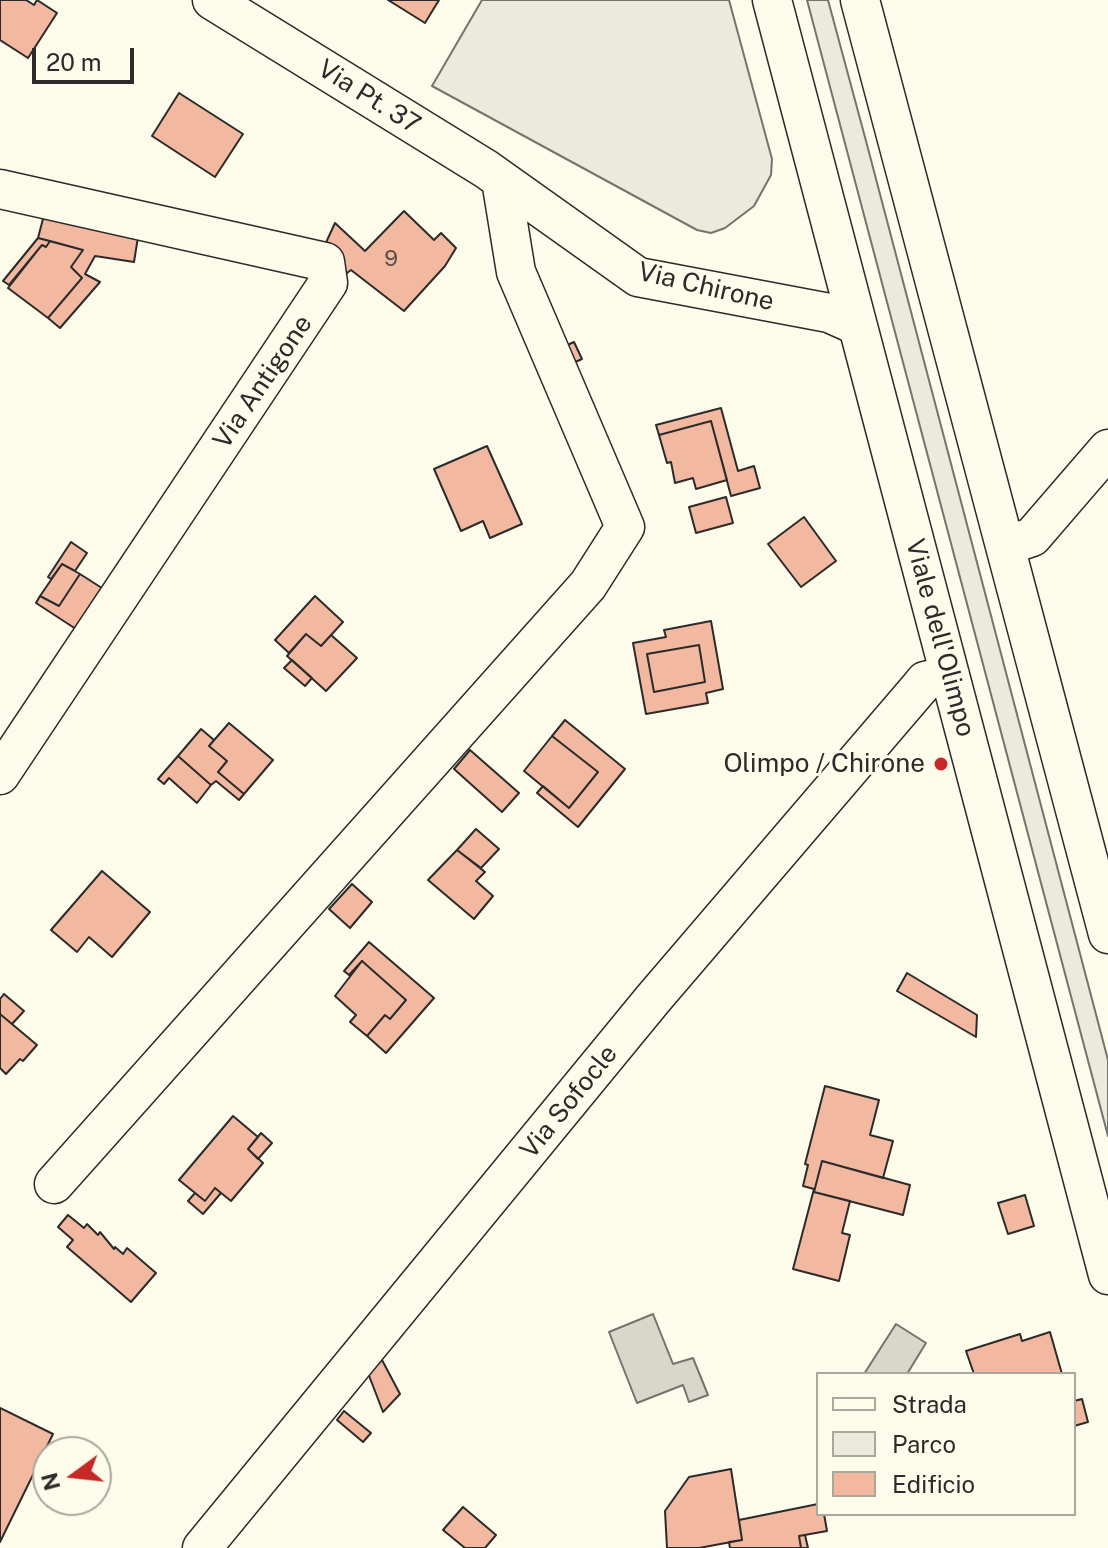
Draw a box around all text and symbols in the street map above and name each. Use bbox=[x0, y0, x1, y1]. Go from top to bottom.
scale bar bbox=[36, 32, 138, 82]
text: 20 m bbox=[46, 48, 102, 76]
street label: Via Pt. 37 bbox=[312, 53, 426, 141]
house number: 9 bbox=[384, 246, 398, 272]
street label: Via Chirone bbox=[635, 256, 777, 318]
street label: Via Antigone bbox=[207, 309, 319, 455]
street label: Viale dell'Olimpo bbox=[899, 536, 981, 740]
place label: Olimpo / Chirone bbox=[723, 748, 925, 780]
marker: Olimpo / Chirone bbox=[932, 755, 950, 773]
street label: Via Sofocle bbox=[514, 1039, 624, 1165]
legend bbox=[816, 1372, 1076, 1516]
text: Strada bbox=[892, 1390, 967, 1418]
text: Parco bbox=[892, 1430, 956, 1458]
north arrow bbox=[32, 1436, 112, 1516]
text: N bbox=[36, 1470, 66, 1493]
text: Edificio bbox=[892, 1470, 975, 1498]

